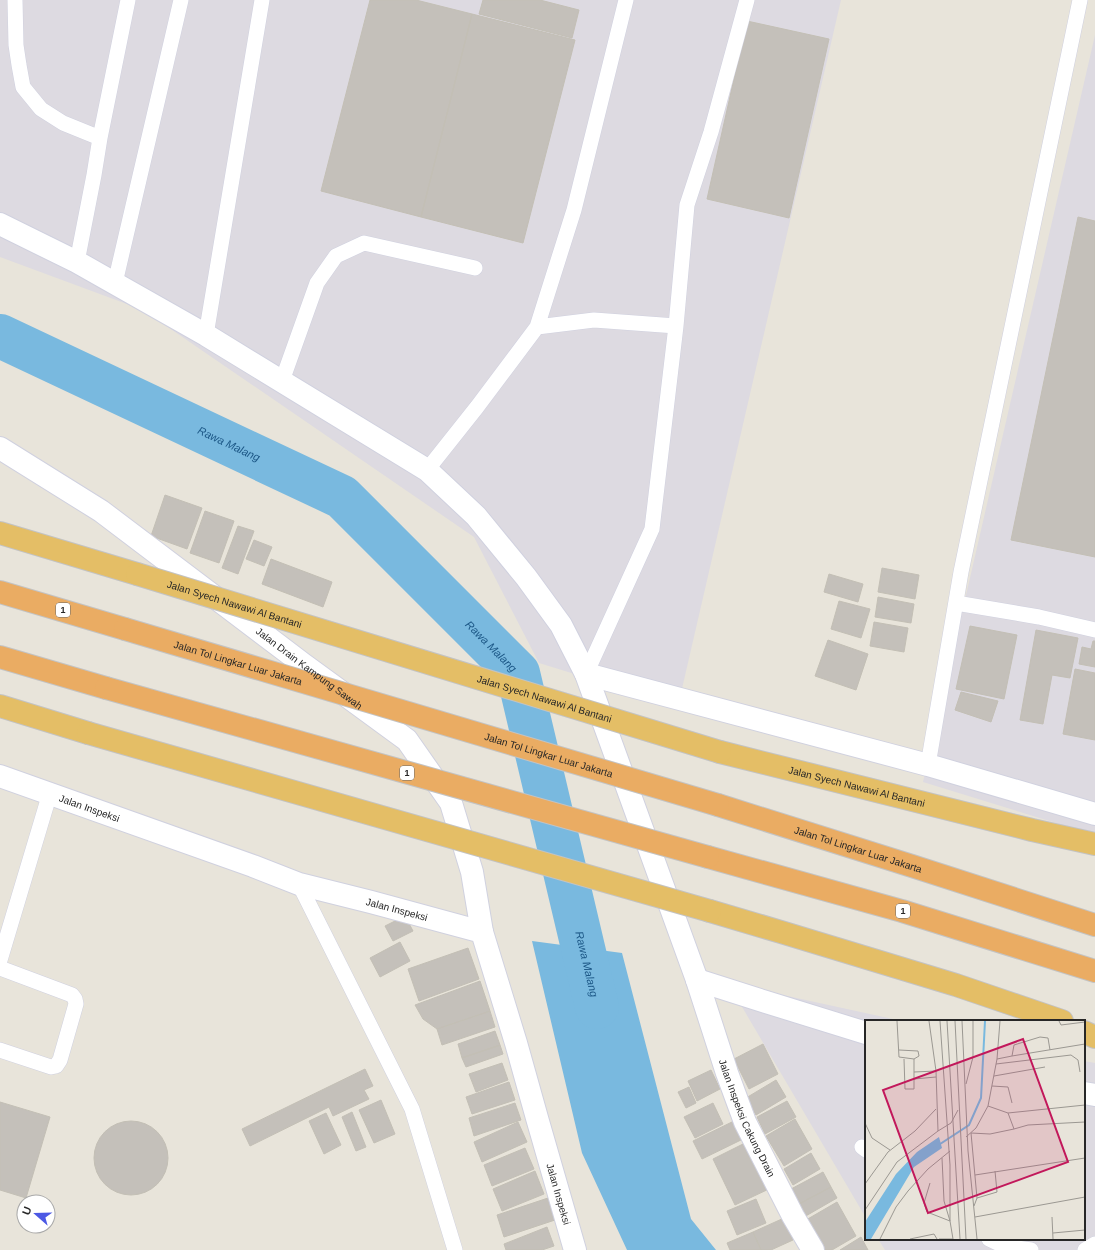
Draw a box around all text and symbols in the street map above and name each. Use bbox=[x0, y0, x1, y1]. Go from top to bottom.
water label: Rawa Malang bbox=[196, 424, 263, 464]
street label: Jalan Syech Nawawi Al Bantani bbox=[166, 579, 303, 630]
road number: 1 bbox=[56, 603, 70, 617]
water label: Rawa Malang bbox=[463, 618, 520, 675]
street label: Jalan Drain Kampung Sawah bbox=[254, 625, 364, 712]
street label: Jalan Tol Lingkar Luar Jakarta bbox=[172, 639, 304, 687]
street label: Jalan Syech Nawawi Al Bantani bbox=[476, 673, 613, 725]
street label: Jalan Tol Lingkar Luar Jakarta bbox=[483, 731, 614, 780]
street label: Jalan Syech Nawawi Al Bantani bbox=[787, 764, 926, 809]
road number: 1 bbox=[400, 766, 414, 780]
street label: Jalan Inspeksi bbox=[58, 793, 121, 824]
street label: Jalan Tol Lingkar Luar Jakarta bbox=[793, 824, 924, 875]
street label: Jalan Inspeksi bbox=[365, 896, 429, 923]
road number: 1 bbox=[896, 904, 910, 918]
water label: Rawa Malang bbox=[573, 930, 601, 999]
inset map bbox=[865, 1020, 1085, 1240]
street label: Jalan Inspeksi Cakung Drain bbox=[717, 1058, 777, 1179]
street label: Jalan Inspeksi bbox=[544, 1162, 572, 1226]
north arrow bbox=[16, 1194, 56, 1234]
text: U bbox=[20, 1205, 34, 1216]

